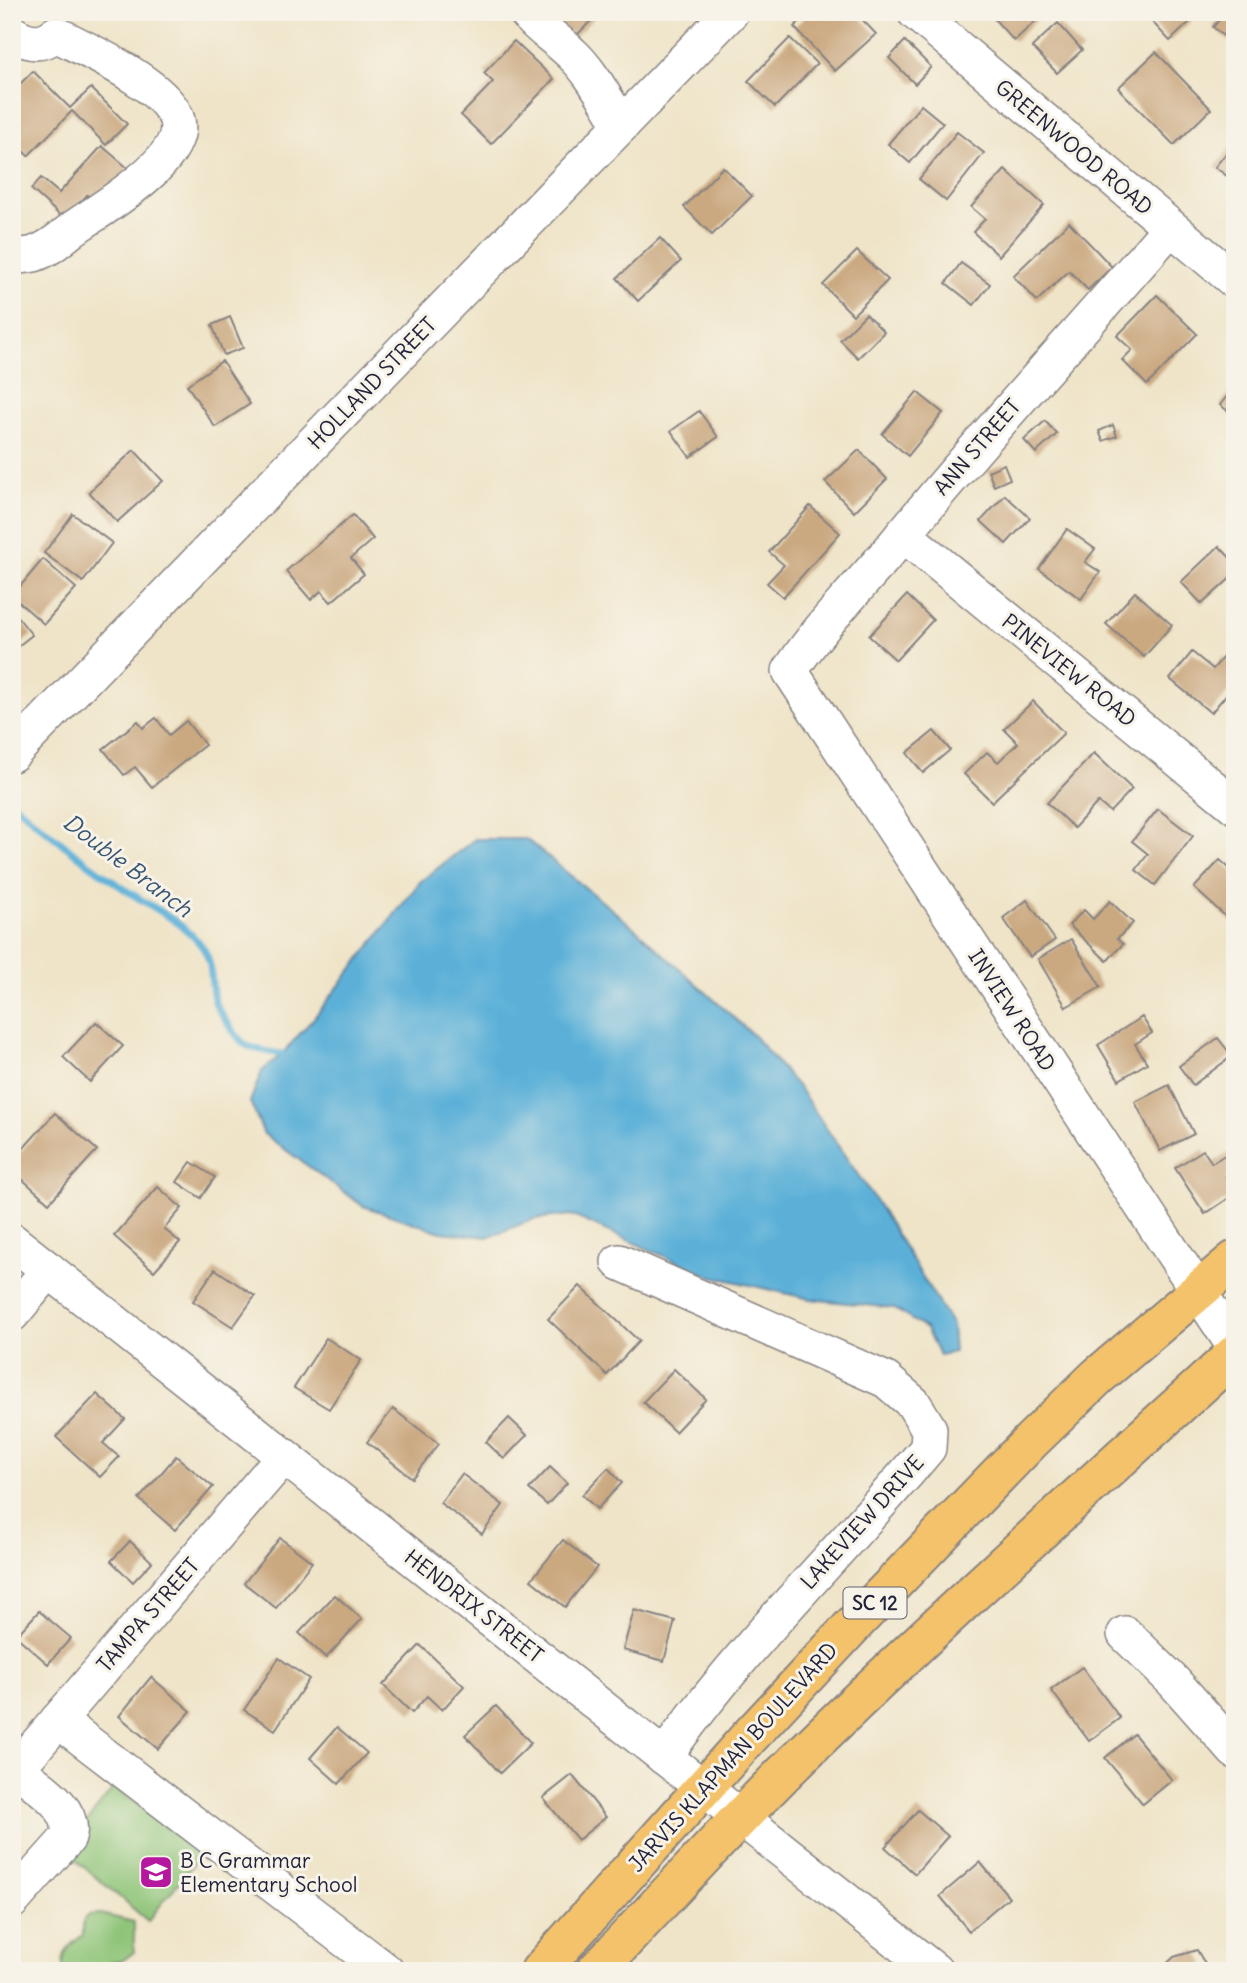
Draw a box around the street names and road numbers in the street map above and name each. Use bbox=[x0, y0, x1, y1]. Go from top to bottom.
street label: GREENWOOD ROAD bbox=[990, 73, 1158, 221]
street label: HOLLAND STREET bbox=[302, 311, 442, 455]
street label: ANN STREET bbox=[928, 393, 1026, 501]
street label: PINEVIEW ROAD bbox=[996, 608, 1142, 732]
street label: INVIEW ROAD bbox=[962, 944, 1062, 1076]
street label: LAKEVIEW DRIVE bbox=[795, 1449, 929, 1595]
street label: HENDRIX STREET bbox=[399, 1543, 549, 1669]
street label: TAMPA STREET bbox=[91, 1552, 205, 1678]
road number: SC 12 bbox=[844, 1588, 906, 1618]
street label: JARVIS KLAPMAN BOULEVARD bbox=[623, 1637, 843, 1877]

